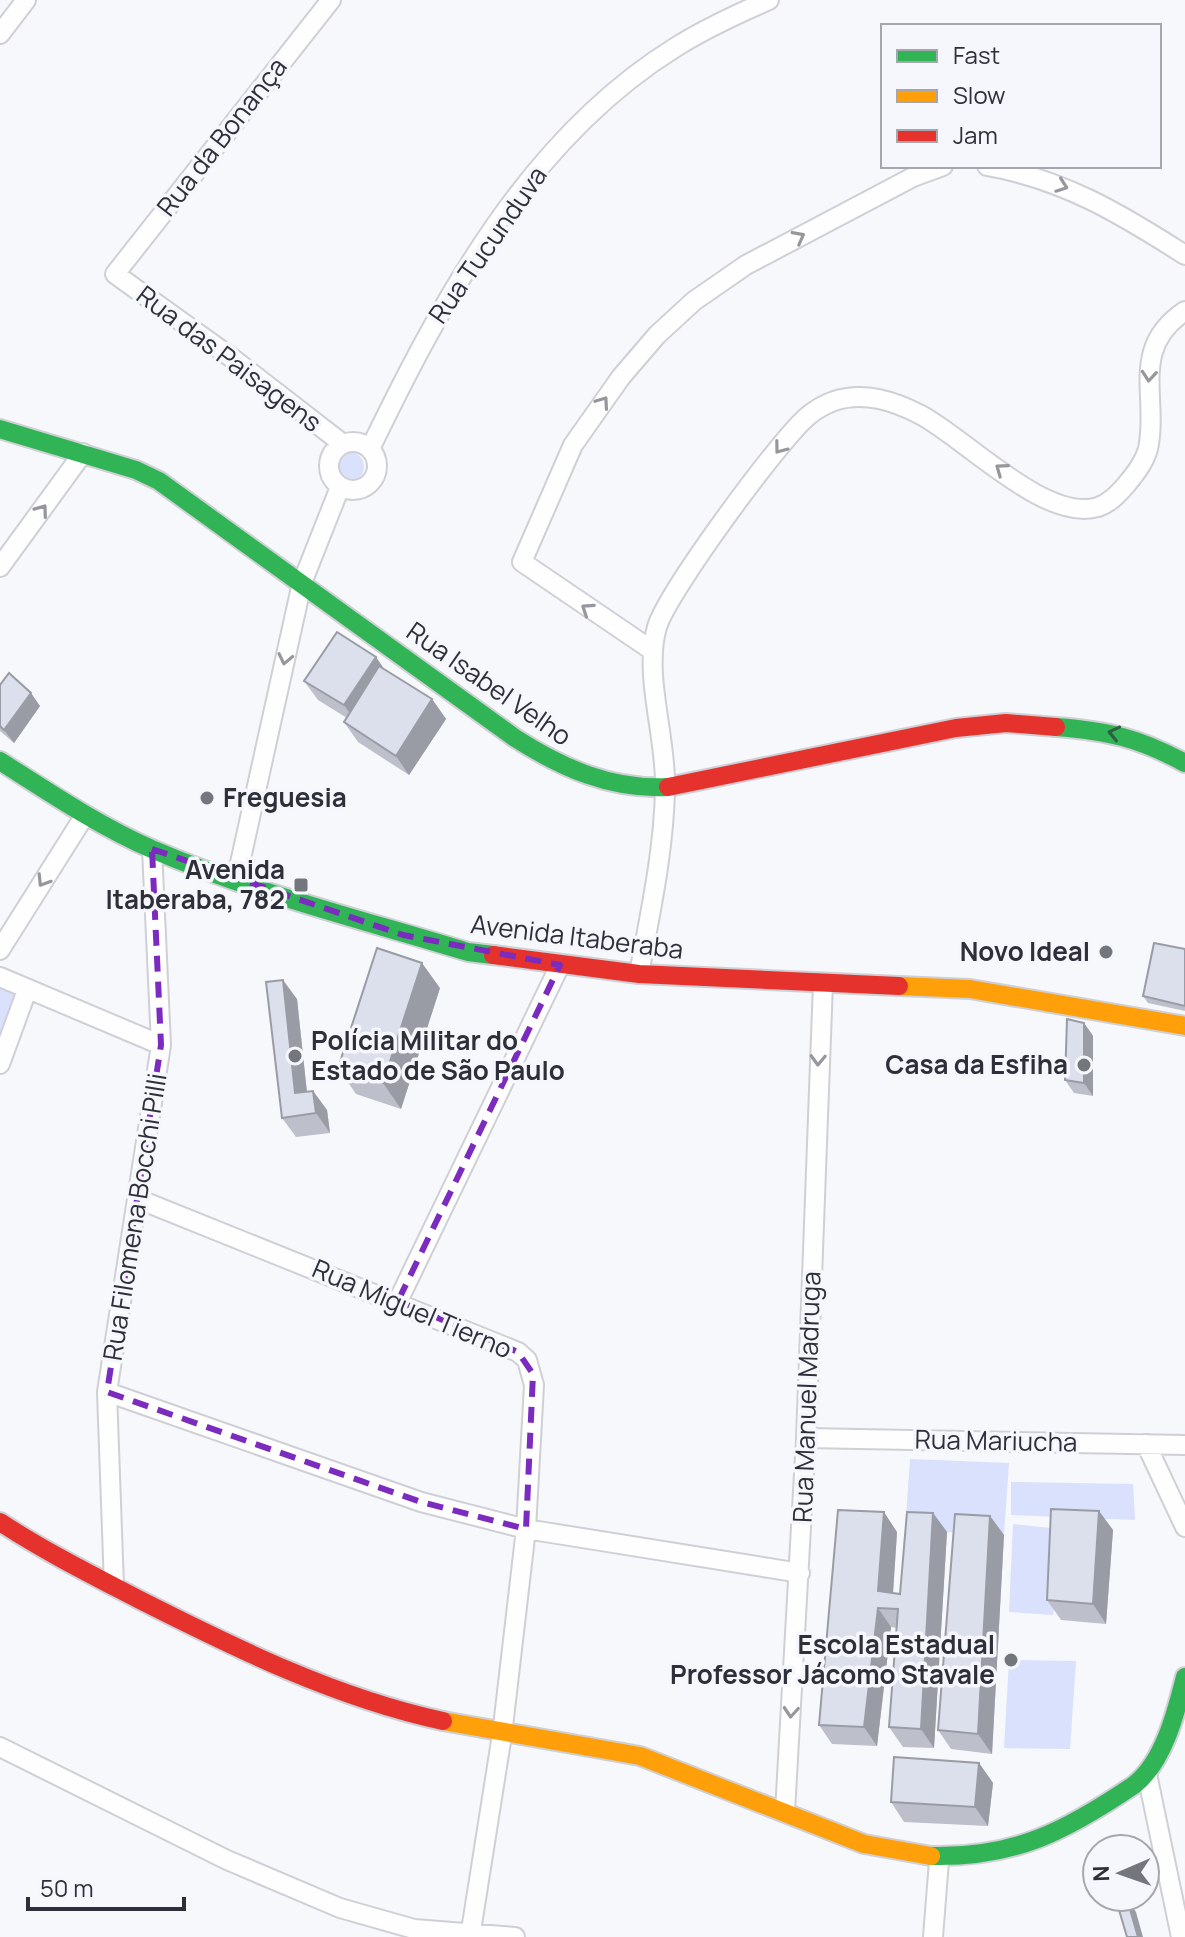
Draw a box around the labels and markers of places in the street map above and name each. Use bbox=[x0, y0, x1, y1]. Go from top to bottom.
place label: Freguesia bbox=[223, 779, 347, 815]
marker: Freguesia bbox=[198, 789, 216, 807]
place label: Avenida Itaberaba, 782 bbox=[105, 851, 285, 917]
marker: Avenida Itaberaba, 782 bbox=[292, 876, 310, 894]
place label: Novo Ideal bbox=[960, 933, 1090, 969]
marker: Novo Ideal bbox=[1097, 943, 1115, 961]
place label: Polícia Militar do Estado de São Paulo bbox=[311, 1022, 565, 1088]
place label: Casa da Esfiha bbox=[885, 1046, 1068, 1082]
marker: Polícia Militar do Estado de São Paulo bbox=[286, 1047, 304, 1065]
marker: Casa da Esfiha bbox=[1075, 1056, 1093, 1074]
place label: Escola Estadual Professor Jácomo Stavale bbox=[670, 1626, 995, 1692]
marker: Escola Estadual Professor Jácomo Stavale bbox=[1002, 1651, 1020, 1669]

